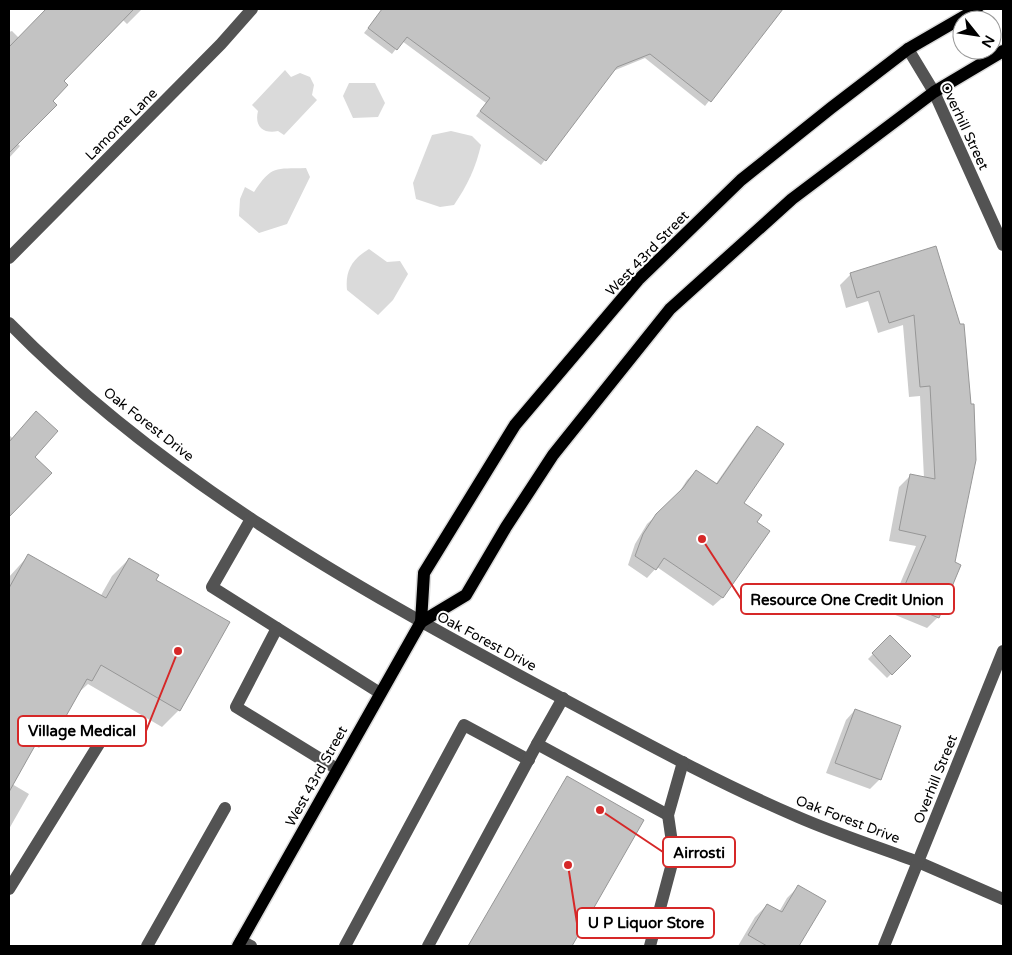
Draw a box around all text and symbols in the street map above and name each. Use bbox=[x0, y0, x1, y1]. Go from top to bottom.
north arrow bbox=[952, 10, 1002, 60]
text: N bbox=[978, 32, 998, 50]
street label: Overhill Street bbox=[937, 80, 993, 173]
street label: Lamonte Lane bbox=[82, 85, 161, 164]
street label: West 43rd Street bbox=[602, 207, 693, 300]
street label: Oak Forest Drive bbox=[100, 384, 197, 465]
callout: Resource One Credit Union bbox=[741, 584, 954, 614]
text: Resource One Credit Union bbox=[750, 591, 944, 609]
street label: Oak Forest Drive bbox=[434, 608, 539, 675]
callout: Village Medical bbox=[18, 716, 146, 746]
text: Village Medical bbox=[28, 722, 136, 741]
street label: West 43rd Street bbox=[282, 722, 351, 829]
street label: Overhill Street bbox=[910, 732, 961, 826]
street label: Oak Forest Drive bbox=[793, 792, 902, 847]
callout: Airrosti bbox=[663, 837, 735, 867]
text: Airrosti bbox=[673, 844, 725, 862]
callout: U P Liquor Store bbox=[577, 908, 714, 938]
text: U P Liquor Store bbox=[588, 914, 705, 933]

